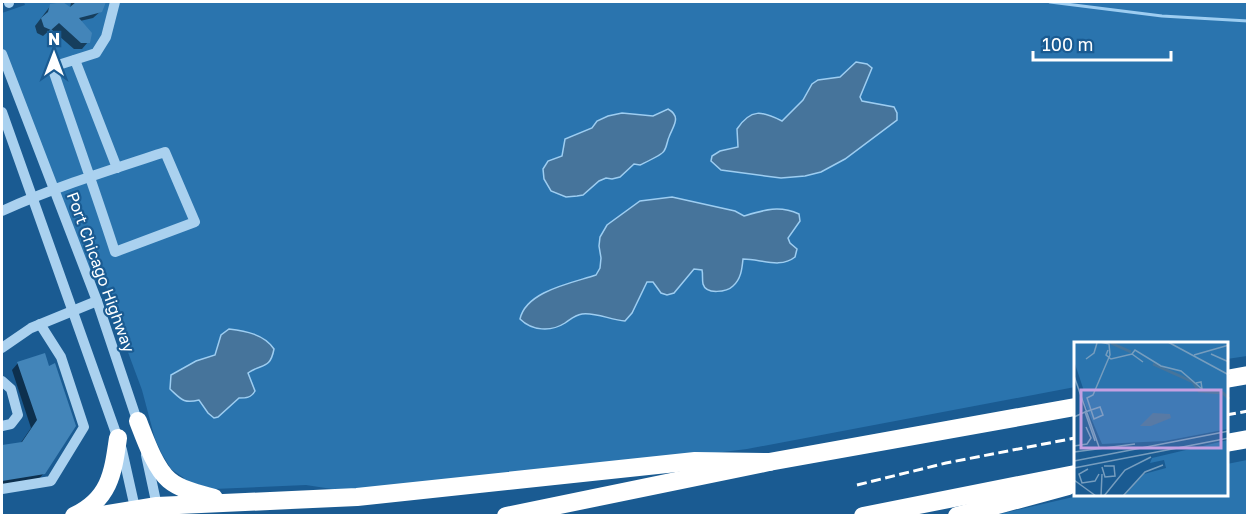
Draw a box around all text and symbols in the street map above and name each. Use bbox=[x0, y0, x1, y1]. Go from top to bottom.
north arrow bbox=[24, 24, 84, 84]
scale bar bbox=[1033, 24, 1171, 62]
text: N bbox=[48, 29, 60, 49]
text: 100 m bbox=[1042, 33, 1093, 55]
street label: Port Chicago Highway bbox=[63, 189, 139, 355]
inset map bbox=[1074, 342, 1228, 496]

